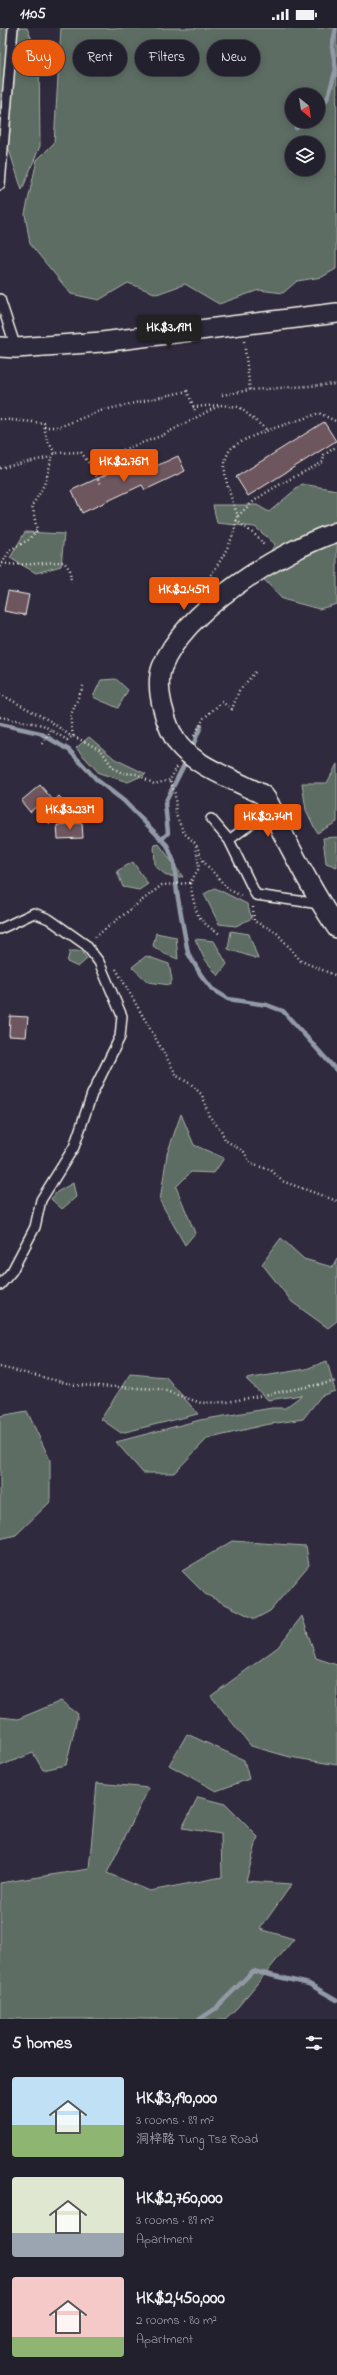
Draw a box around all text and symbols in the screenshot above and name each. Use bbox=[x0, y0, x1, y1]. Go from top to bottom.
text: 11:05 bbox=[20, 3, 46, 25]
chip: Buy bbox=[12, 40, 65, 76]
chip: Rent bbox=[73, 40, 127, 76]
chip: Filters bbox=[135, 40, 199, 76]
chip: New bbox=[207, 40, 260, 76]
north arrow bbox=[285, 88, 325, 128]
map controls bbox=[285, 88, 325, 176]
button: layers bbox=[285, 136, 325, 176]
pin: HK$3.19M bbox=[128, 315, 210, 349]
text: HK$3.19M bbox=[146, 318, 192, 337]
pin: HK$2.76M bbox=[83, 449, 165, 483]
text: HK$2.76M bbox=[99, 452, 149, 471]
pin: HK$2.45M bbox=[143, 577, 225, 611]
text: HK$2.45M bbox=[158, 580, 210, 599]
pin: HK$3.23M bbox=[29, 797, 111, 831]
text: HK$3.23M bbox=[45, 800, 95, 819]
pin: HK$2.74M bbox=[227, 804, 309, 838]
text: HK$2.74M bbox=[243, 807, 293, 826]
text: 5 homes bbox=[12, 2031, 72, 2056]
icon: filters bbox=[303, 2032, 325, 2054]
text: HK$3,190,000 bbox=[136, 2086, 217, 2111]
icon: home bbox=[44, 2093, 92, 2141]
text: 3 rooms · 89 m² bbox=[136, 2111, 214, 2130]
text: 洞梓路 Tung Tsz Road bbox=[136, 2130, 258, 2149]
text: HK$2,760,000 bbox=[136, 2186, 223, 2211]
icon: home bbox=[44, 2193, 92, 2241]
text: 3 rooms · 89 m² bbox=[136, 2211, 214, 2230]
text: Apartment bbox=[136, 2230, 193, 2249]
text: HK$2,450,000 bbox=[136, 2286, 225, 2311]
icon: home bbox=[44, 2293, 92, 2341]
text: 2 rooms · 80 m² bbox=[136, 2311, 217, 2330]
text: Apartment bbox=[136, 2330, 193, 2349]

